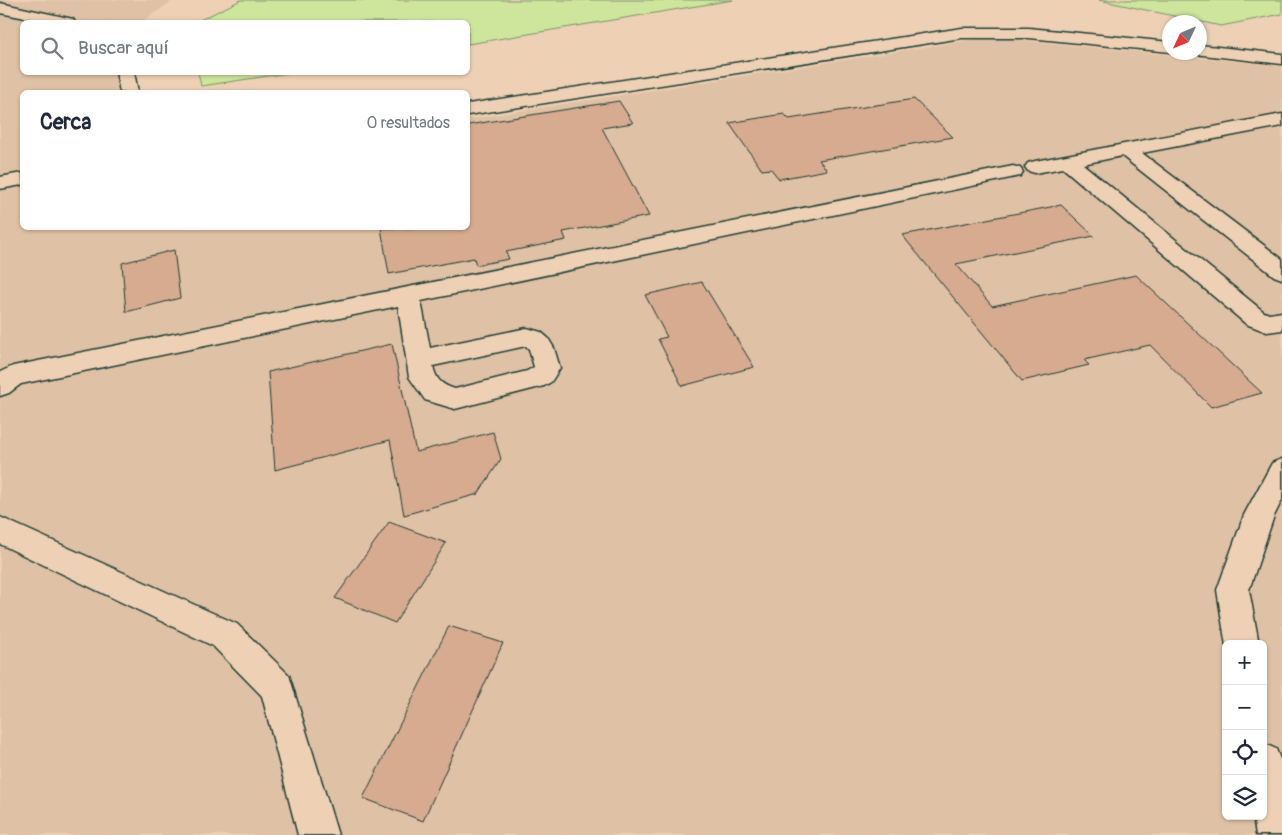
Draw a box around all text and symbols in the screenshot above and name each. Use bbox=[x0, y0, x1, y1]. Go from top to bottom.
north arrow bbox=[1162, 15, 1207, 60]
search box bbox=[20, 20, 470, 75]
icon: search bbox=[38, 34, 66, 62]
text: Buscar aquí bbox=[78, 36, 169, 60]
text: Cerca bbox=[40, 109, 91, 136]
text: 0 resultados bbox=[366, 113, 450, 133]
map controls bbox=[1222, 640, 1267, 820]
button: + bbox=[1222, 640, 1267, 685]
button: − bbox=[1222, 685, 1267, 730]
button: locate bbox=[1222, 730, 1267, 775]
button: layers bbox=[1222, 775, 1267, 820]

